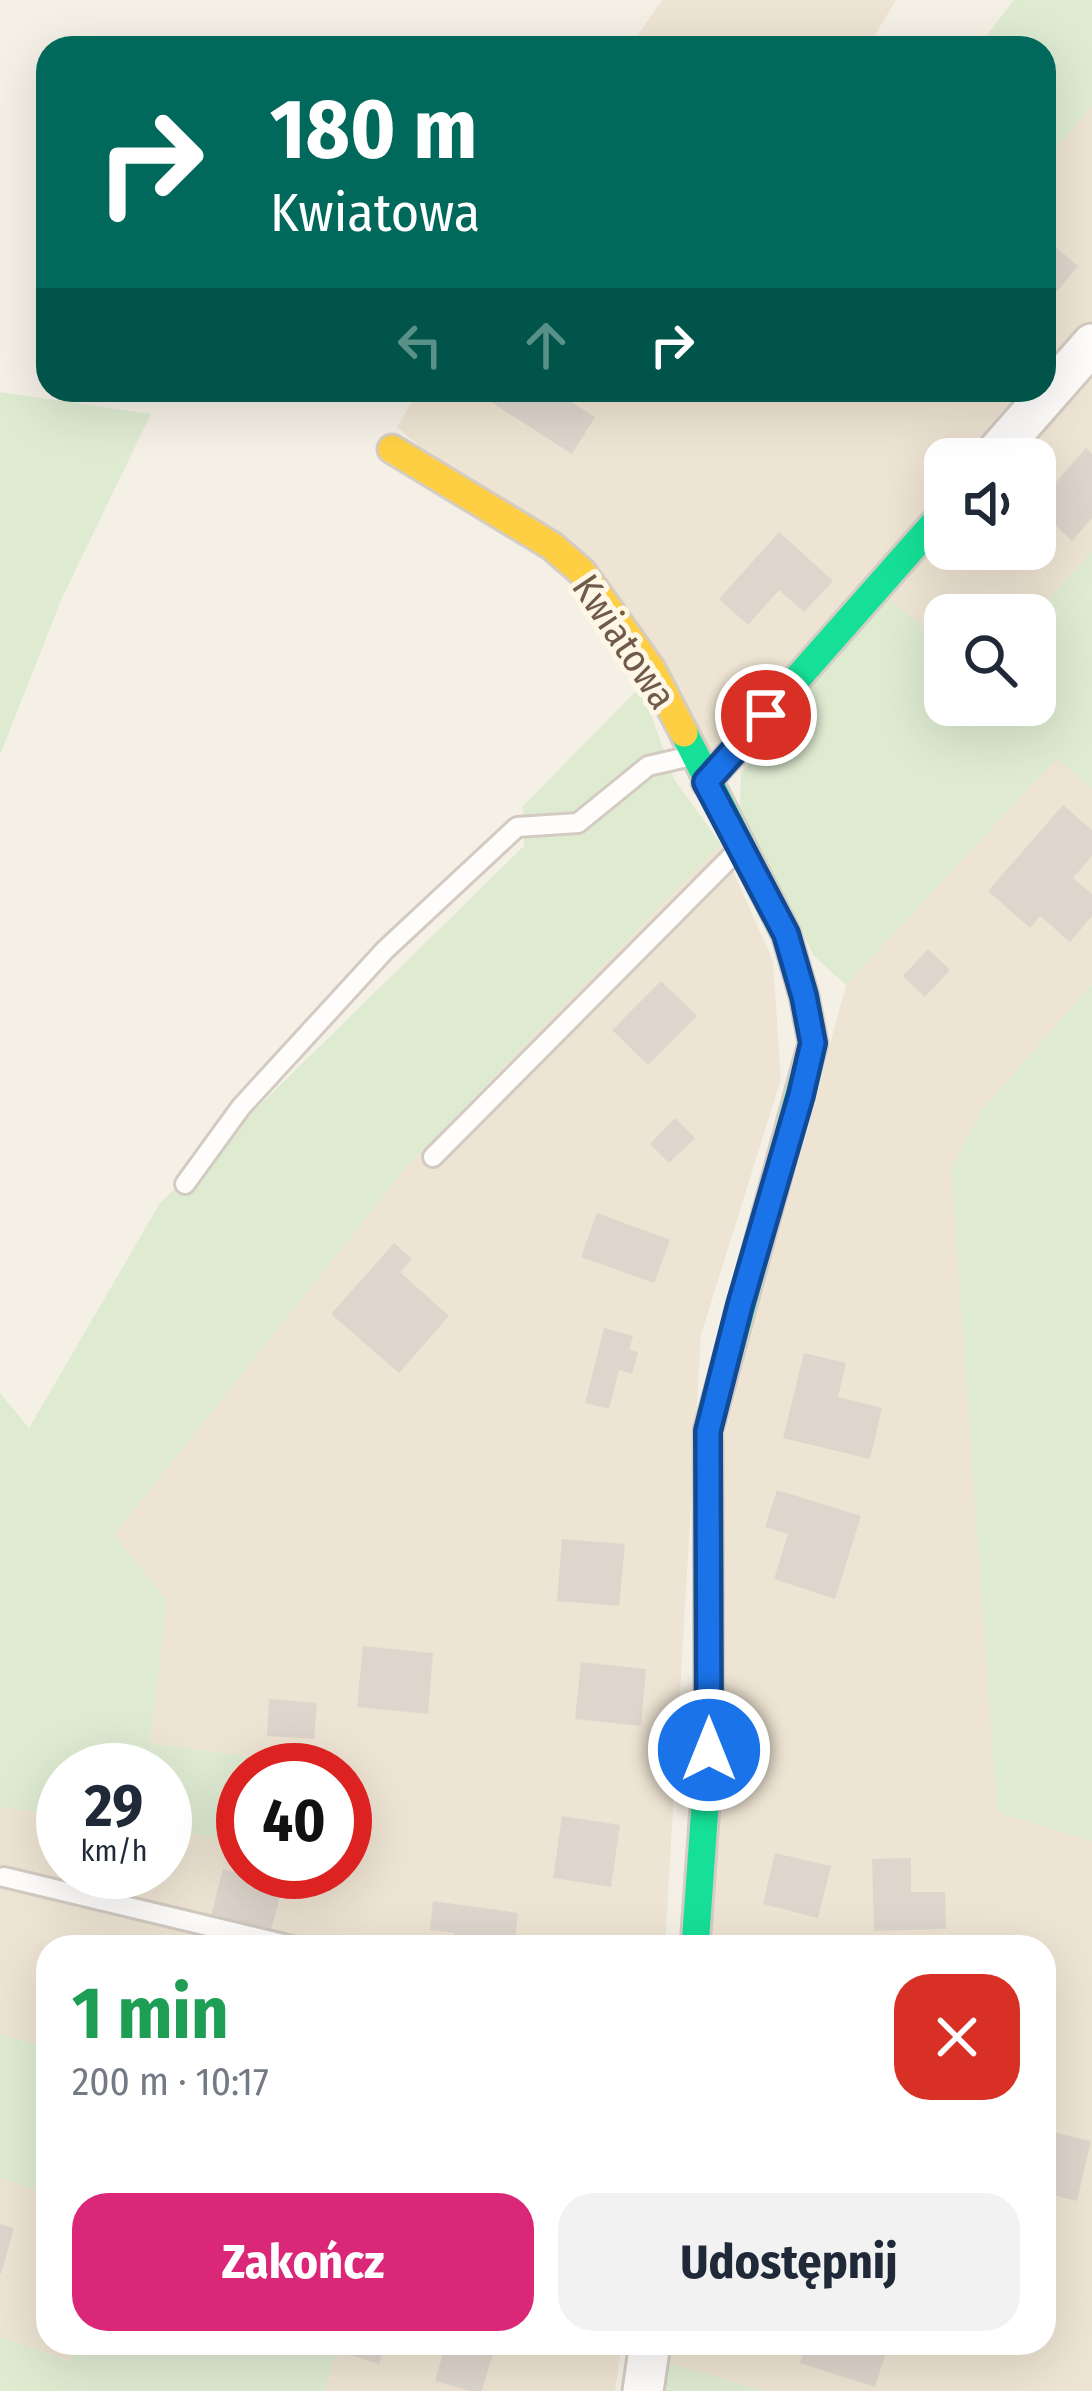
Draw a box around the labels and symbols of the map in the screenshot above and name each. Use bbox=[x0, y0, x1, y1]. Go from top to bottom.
street label: Kwiatowa bbox=[562, 566, 686, 718]
pin bbox=[715, 664, 817, 766]
position arrow bbox=[646, 1687, 772, 1813]
speed limit sign: 40 bbox=[216, 1743, 372, 1899]

